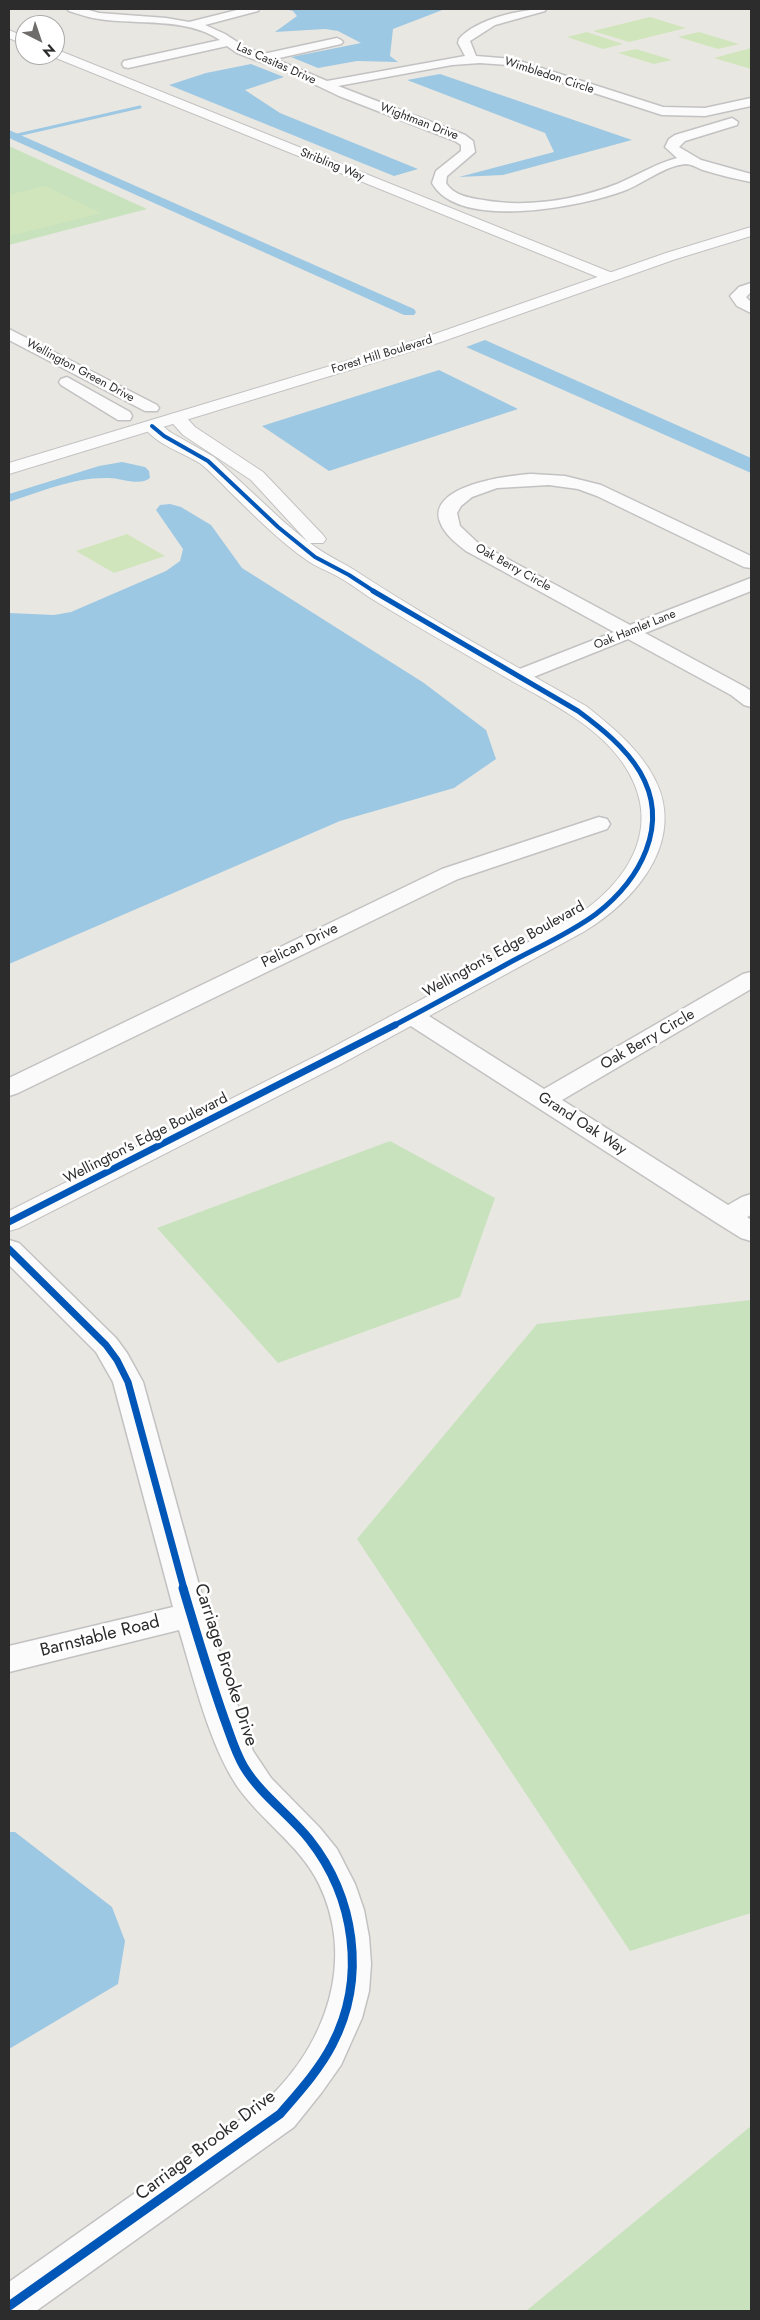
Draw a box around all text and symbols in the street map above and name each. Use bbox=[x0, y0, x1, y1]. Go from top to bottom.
north arrow bbox=[15, 15, 65, 65]
text: N bbox=[38, 39, 60, 62]
street label: Las Casitas Drive bbox=[234, 40, 318, 88]
street label: Wimbledon Circle bbox=[502, 55, 596, 97]
street label: Wightman Drive bbox=[378, 100, 460, 144]
street label: Stribling Way bbox=[298, 146, 366, 184]
street label: Forest Hill Boulevard bbox=[330, 333, 434, 377]
street label: Wellington Green Drive bbox=[23, 336, 137, 406]
street label: Oak Berry Circle bbox=[473, 541, 553, 595]
street label: Oak Hamlet Lane bbox=[592, 607, 678, 653]
street label: Wellington's Edge Boulevard bbox=[420, 898, 588, 1002]
street label: Pelican Drive bbox=[259, 920, 341, 972]
street label: Oak Berry Circle bbox=[598, 1006, 698, 1074]
street label: Grand Oak Way bbox=[534, 1089, 630, 1159]
street label: Wellington's Edge Boulevard bbox=[61, 1090, 231, 1188]
street label: Carriage Brooke Drive bbox=[189, 1581, 261, 1749]
street label: Barnstable Road bbox=[38, 1612, 162, 1662]
street label: Carriage Brooke Drive bbox=[132, 2086, 280, 2206]

